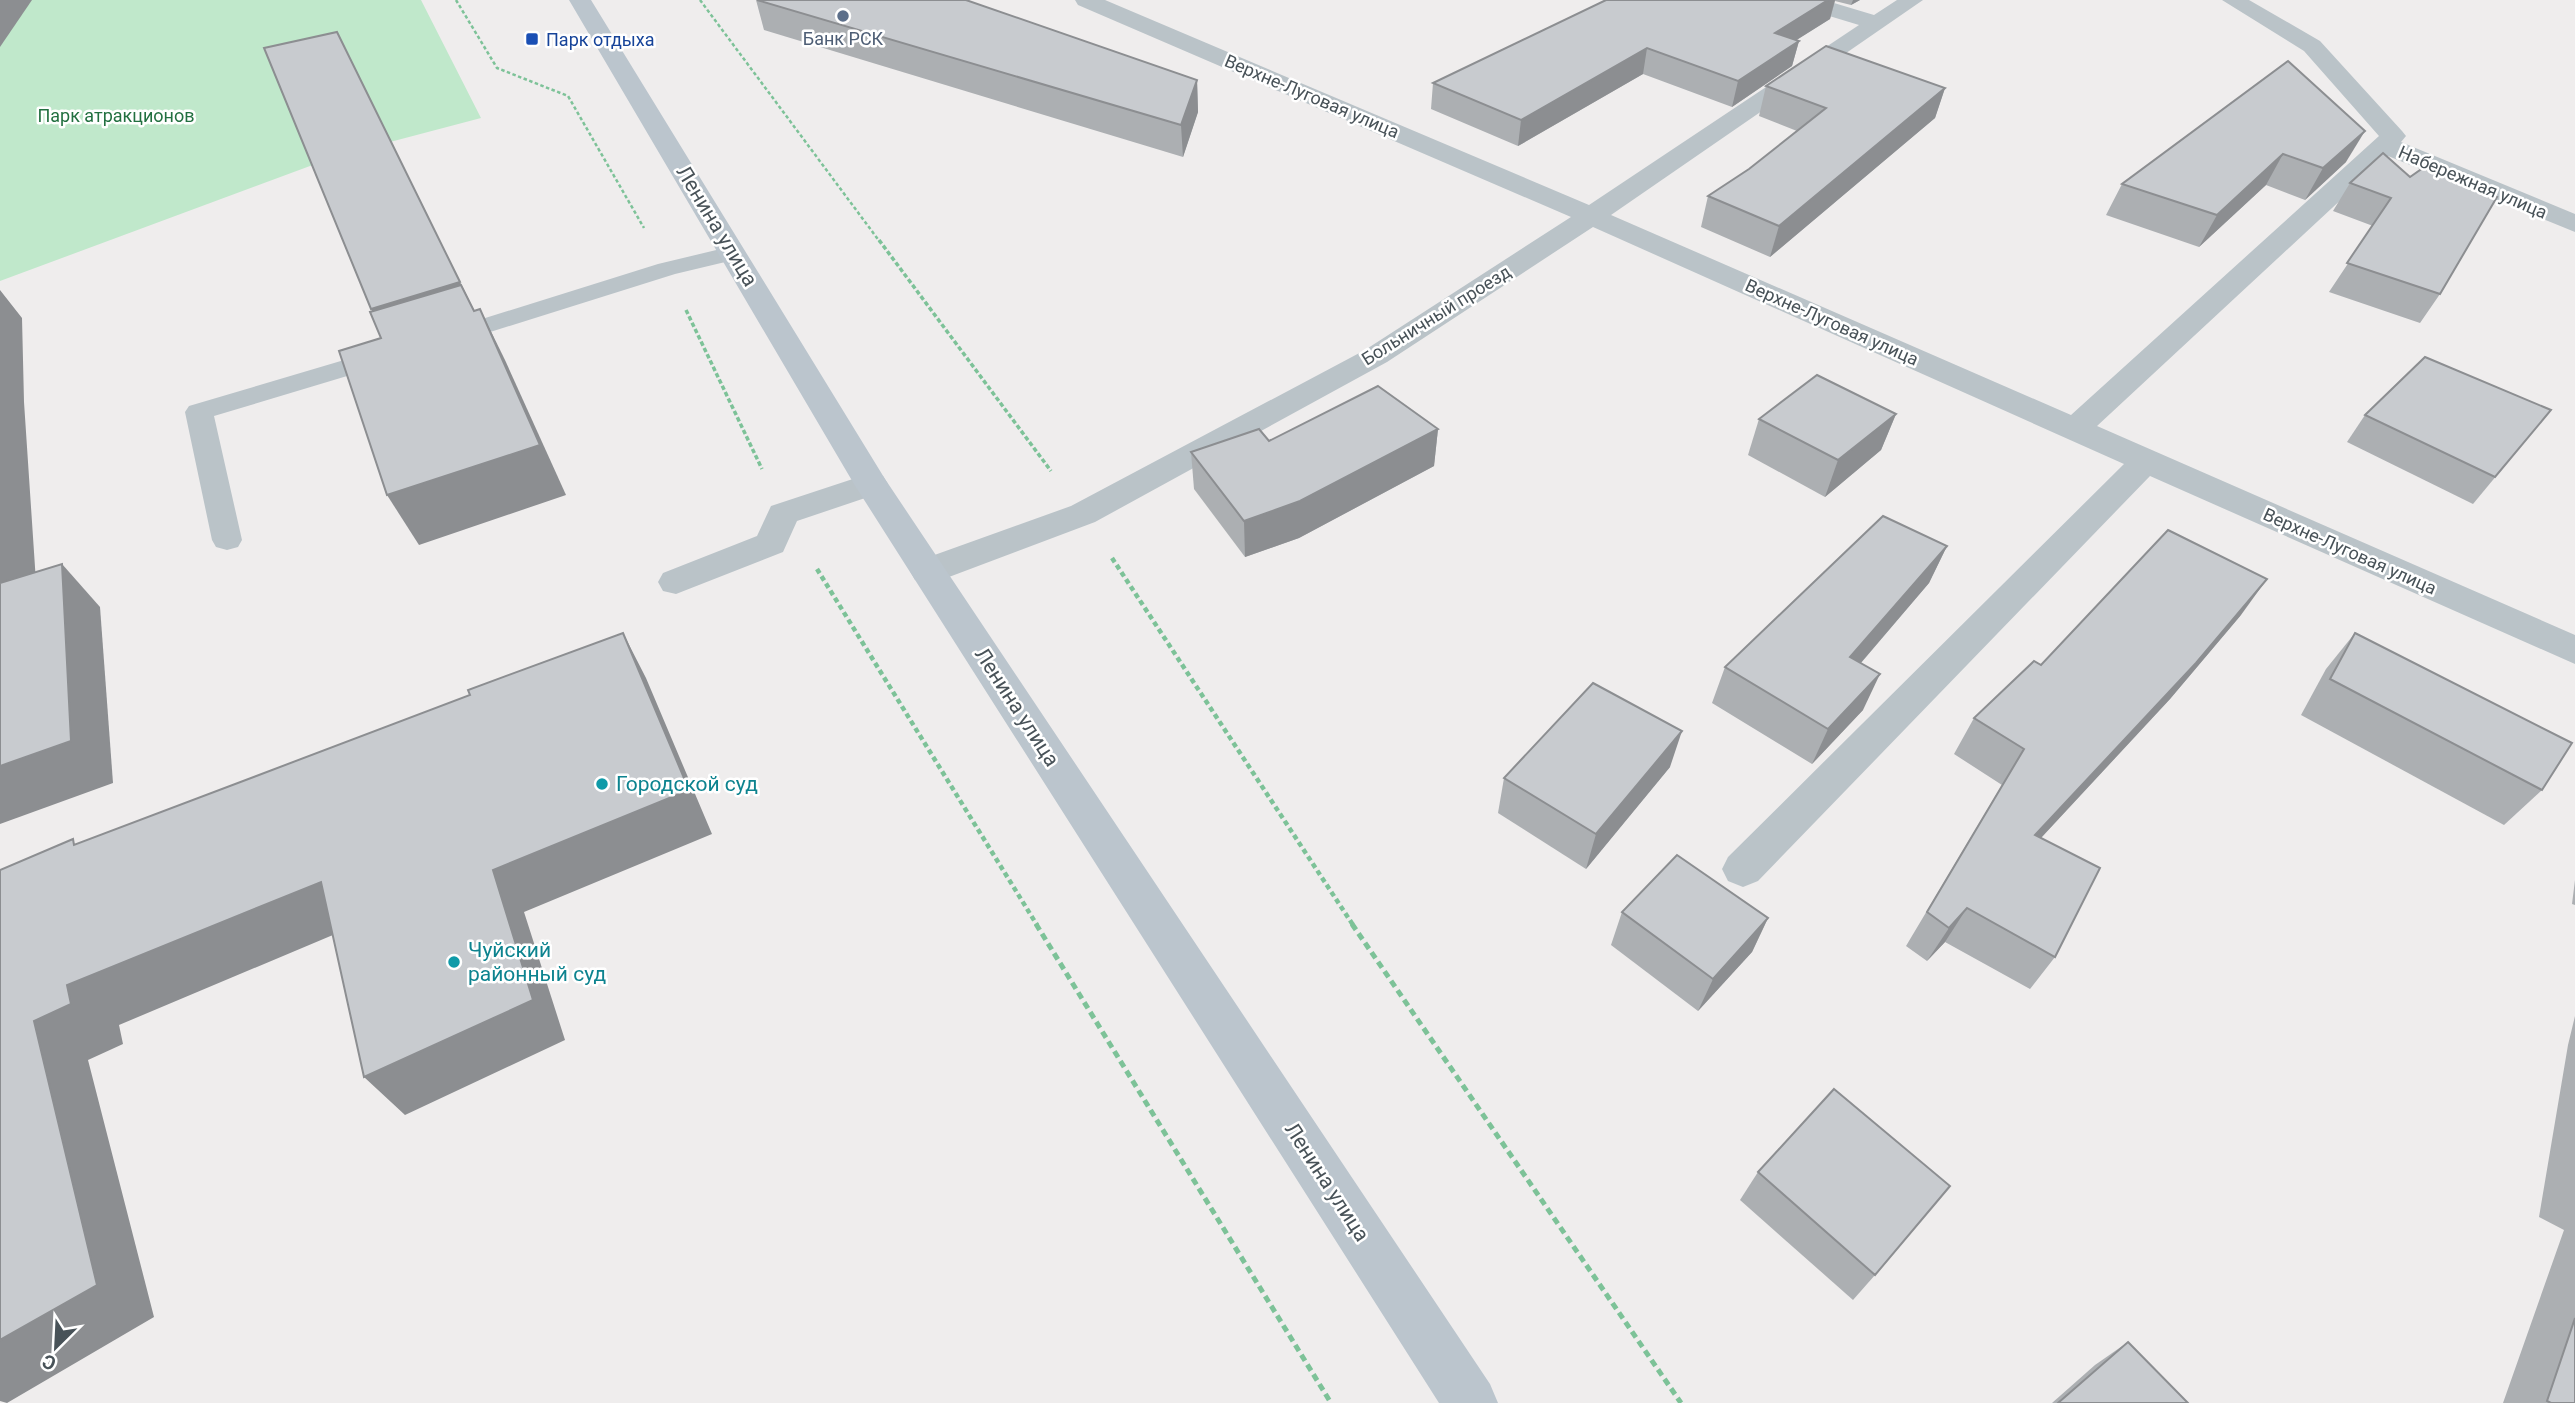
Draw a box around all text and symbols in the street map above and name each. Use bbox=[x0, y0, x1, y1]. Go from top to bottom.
marker: Банк РСК bbox=[835, 8, 851, 24]
place label: Банк РСК bbox=[803, 28, 884, 49]
place label: Парк отдыха bbox=[546, 29, 654, 50]
marker: Парк отдыха bbox=[524, 31, 540, 47]
street label: Верхне-Луговая улица bbox=[1222, 50, 1402, 142]
park label: Парк атракционов bbox=[37, 105, 195, 126]
street label: Набережная улица bbox=[2395, 141, 2551, 223]
street label: Ленина улица bbox=[672, 161, 762, 291]
street label: Больничный проезд bbox=[1358, 261, 1514, 369]
street label: Верхне-Луговая улица bbox=[1742, 274, 1922, 370]
street label: Верхне-Луговая улица bbox=[2260, 503, 2440, 599]
street label: Ленина улица bbox=[970, 643, 1064, 771]
place label: Городской суд bbox=[616, 772, 758, 796]
marker: Городской суд bbox=[594, 776, 610, 792]
place label: Чуйский районный суд bbox=[468, 938, 607, 986]
marker: Чуйский районный суд bbox=[446, 954, 462, 970]
street label: Ленина улица bbox=[1280, 1118, 1374, 1246]
north arrow bbox=[21, 1312, 91, 1382]
text: С bbox=[39, 1349, 60, 1375]

